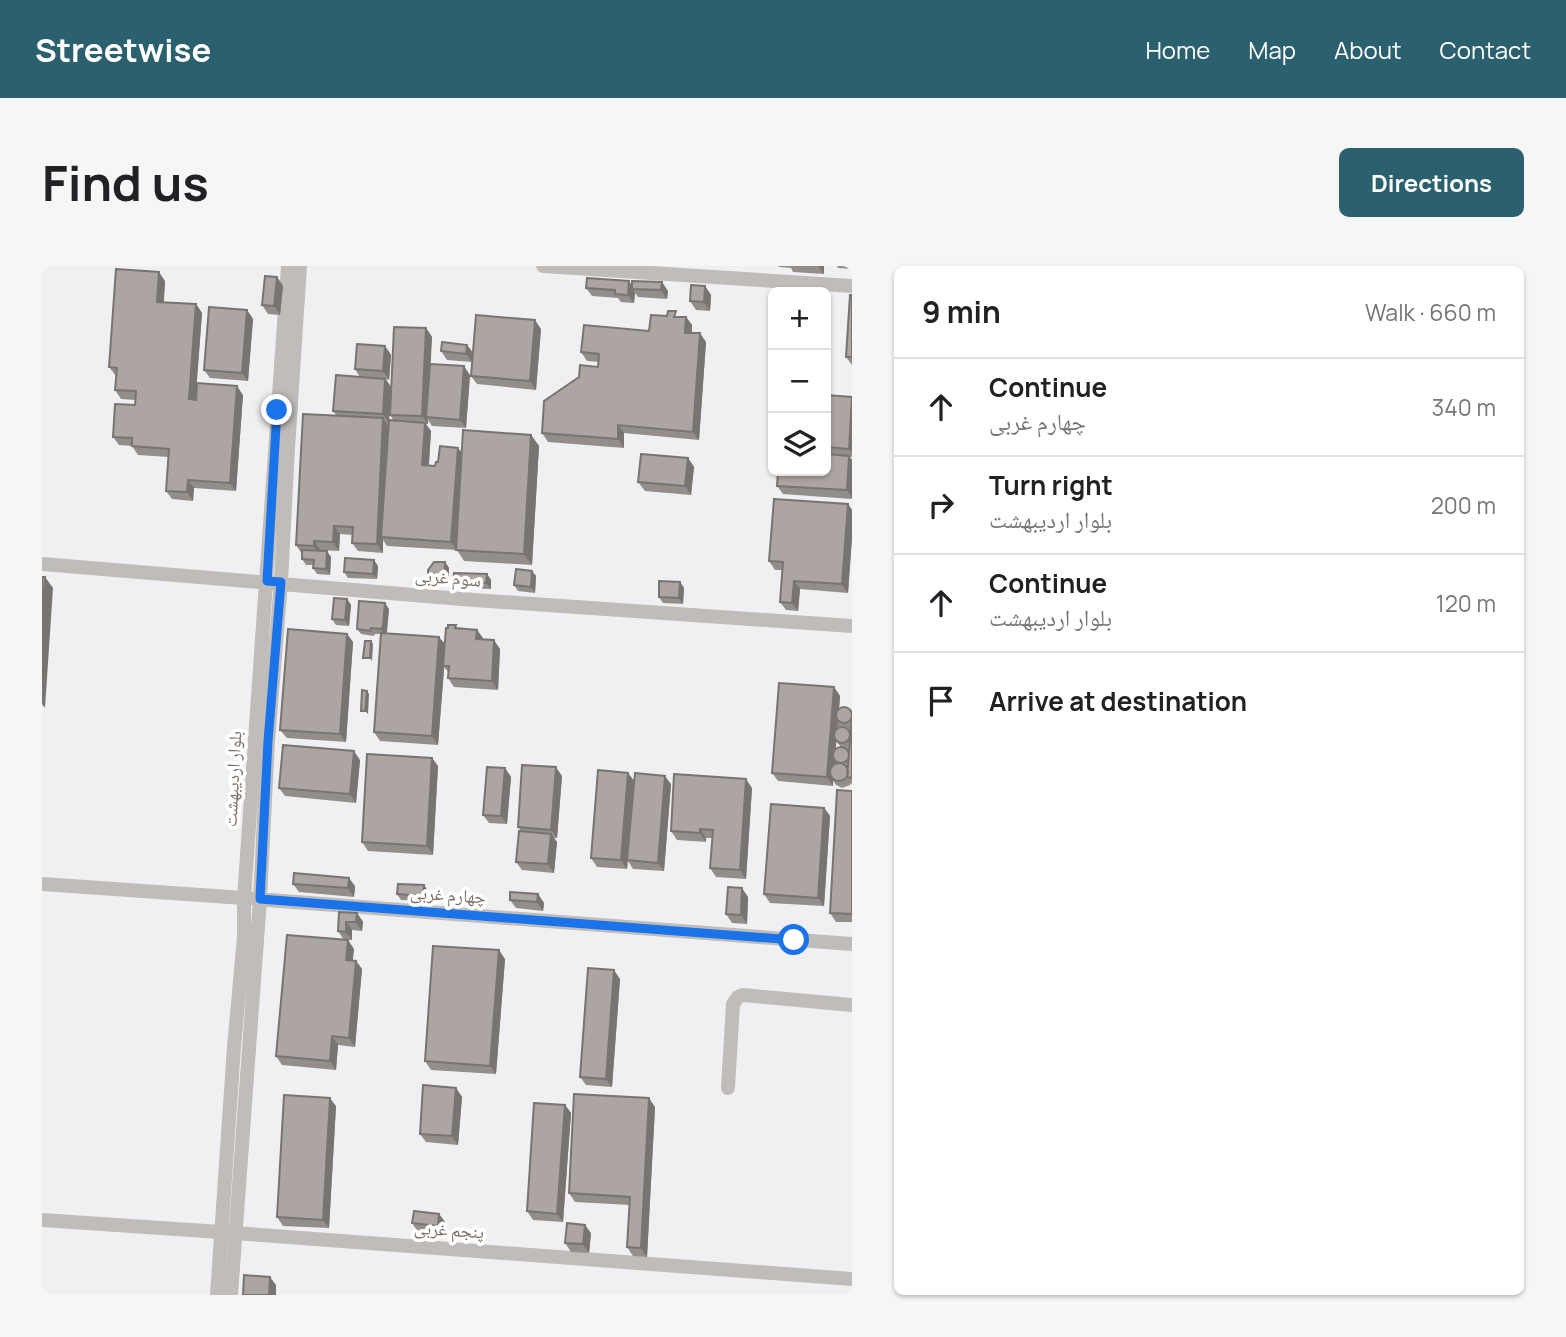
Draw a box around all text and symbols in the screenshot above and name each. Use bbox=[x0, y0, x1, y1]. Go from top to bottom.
text: Streetwise bbox=[35, 27, 211, 72]
text: Home bbox=[1145, 33, 1210, 66]
text: Map bbox=[1248, 33, 1296, 66]
text: About bbox=[1334, 33, 1402, 66]
text: Contact bbox=[1440, 33, 1531, 66]
button: Directions bbox=[1339, 148, 1524, 217]
text: Find us bbox=[42, 149, 209, 216]
map controls bbox=[768, 287, 831, 476]
button: + bbox=[768, 287, 831, 350]
text: 9 min bbox=[922, 291, 1001, 332]
text: Walk · 660 m bbox=[1365, 296, 1496, 328]
button: − bbox=[768, 350, 831, 413]
text: Continue bbox=[989, 369, 1107, 405]
icon: ahead bbox=[922, 388, 960, 426]
text: 340 m bbox=[1432, 391, 1496, 423]
route end bbox=[261, 394, 292, 425]
text: چهارم غربی bbox=[989, 405, 1086, 437]
button: layers bbox=[768, 413, 831, 476]
text: Turn right bbox=[989, 467, 1113, 503]
icon: right bbox=[922, 486, 960, 524]
text: 200 m bbox=[1431, 489, 1496, 521]
text: بلوار اردیبهشت bbox=[989, 503, 1112, 535]
street label: سوم غربی bbox=[414, 562, 482, 593]
text: Continue bbox=[989, 565, 1107, 601]
icon: ahead bbox=[922, 584, 960, 622]
text: 120 m bbox=[1436, 587, 1496, 619]
text: بلوار اردیبهشت bbox=[989, 601, 1112, 633]
icon: arrive bbox=[922, 682, 960, 720]
text: Arrive at destination bbox=[989, 683, 1247, 719]
street label: بلوار اردیبهشت bbox=[217, 730, 247, 828]
street label: چهارم غربی bbox=[409, 879, 487, 910]
route start bbox=[778, 924, 809, 955]
street label: پنجم غربی bbox=[413, 1215, 485, 1244]

